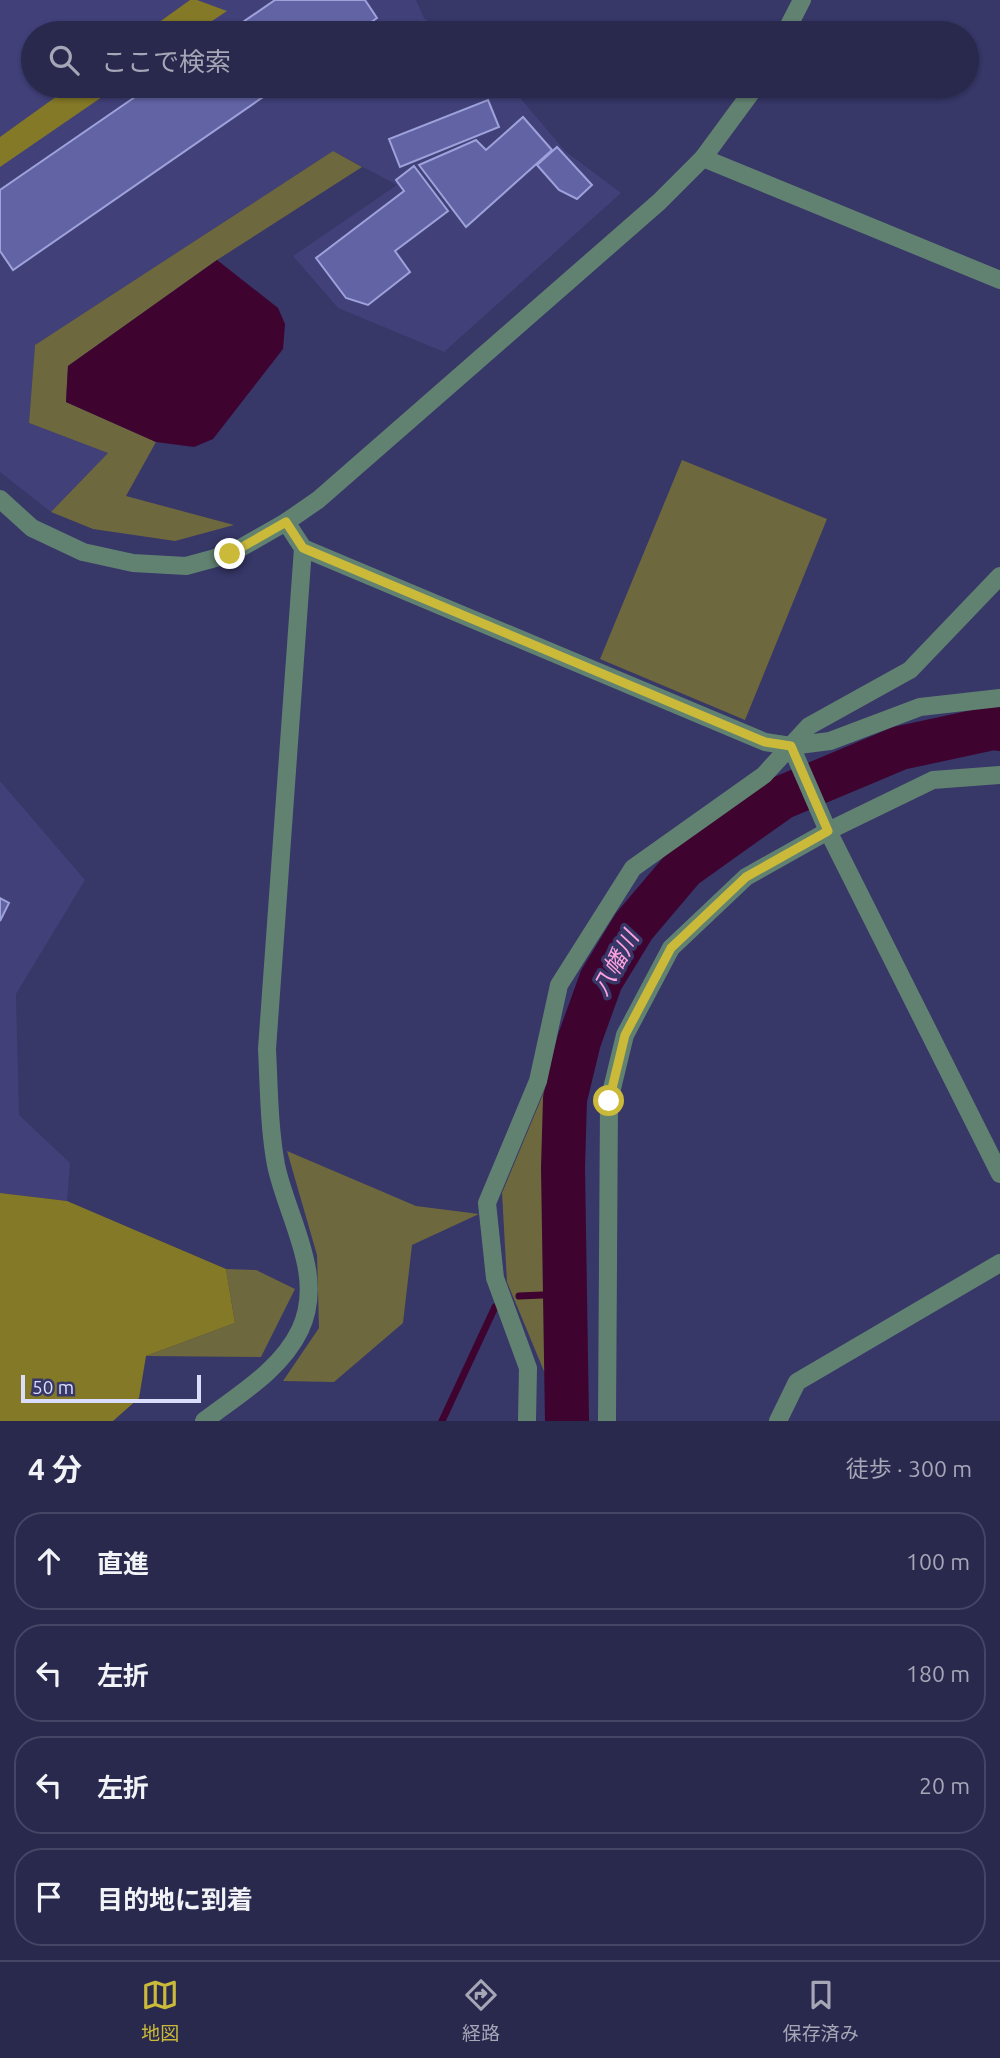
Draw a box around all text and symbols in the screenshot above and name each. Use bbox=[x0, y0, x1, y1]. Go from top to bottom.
search box bbox=[21, 21, 979, 98]
icon: search bbox=[45, 41, 83, 79]
text: ここで検索 bbox=[101, 47, 231, 76]
route end bbox=[214, 538, 245, 569]
water label: 八幡川 bbox=[587, 924, 644, 999]
route start bbox=[593, 1085, 624, 1116]
scale bar bbox=[21, 1372, 201, 1404]
text: 50 m bbox=[32, 1376, 74, 1398]
text: 4 分 bbox=[28, 1452, 82, 1486]
text: 徒歩 · 300 m bbox=[846, 1456, 972, 1481]
icon: ahead bbox=[30, 1542, 68, 1580]
text: 直進 bbox=[97, 1549, 149, 1578]
text: 100 m bbox=[906, 1549, 970, 1574]
icon: left bbox=[30, 1654, 68, 1692]
text: 左折 bbox=[97, 1661, 149, 1690]
text: 180 m bbox=[906, 1661, 970, 1686]
icon: left bbox=[30, 1766, 68, 1804]
text: 左折 bbox=[97, 1773, 149, 1802]
text: 20 m bbox=[919, 1773, 970, 1798]
icon: arrive bbox=[30, 1878, 68, 1916]
text: 目的地に到着 bbox=[97, 1885, 253, 1914]
tab: 地図 bbox=[141, 1976, 179, 2045]
tab: 経路 bbox=[462, 1976, 500, 2045]
tab: 保存済み bbox=[783, 1976, 859, 2045]

